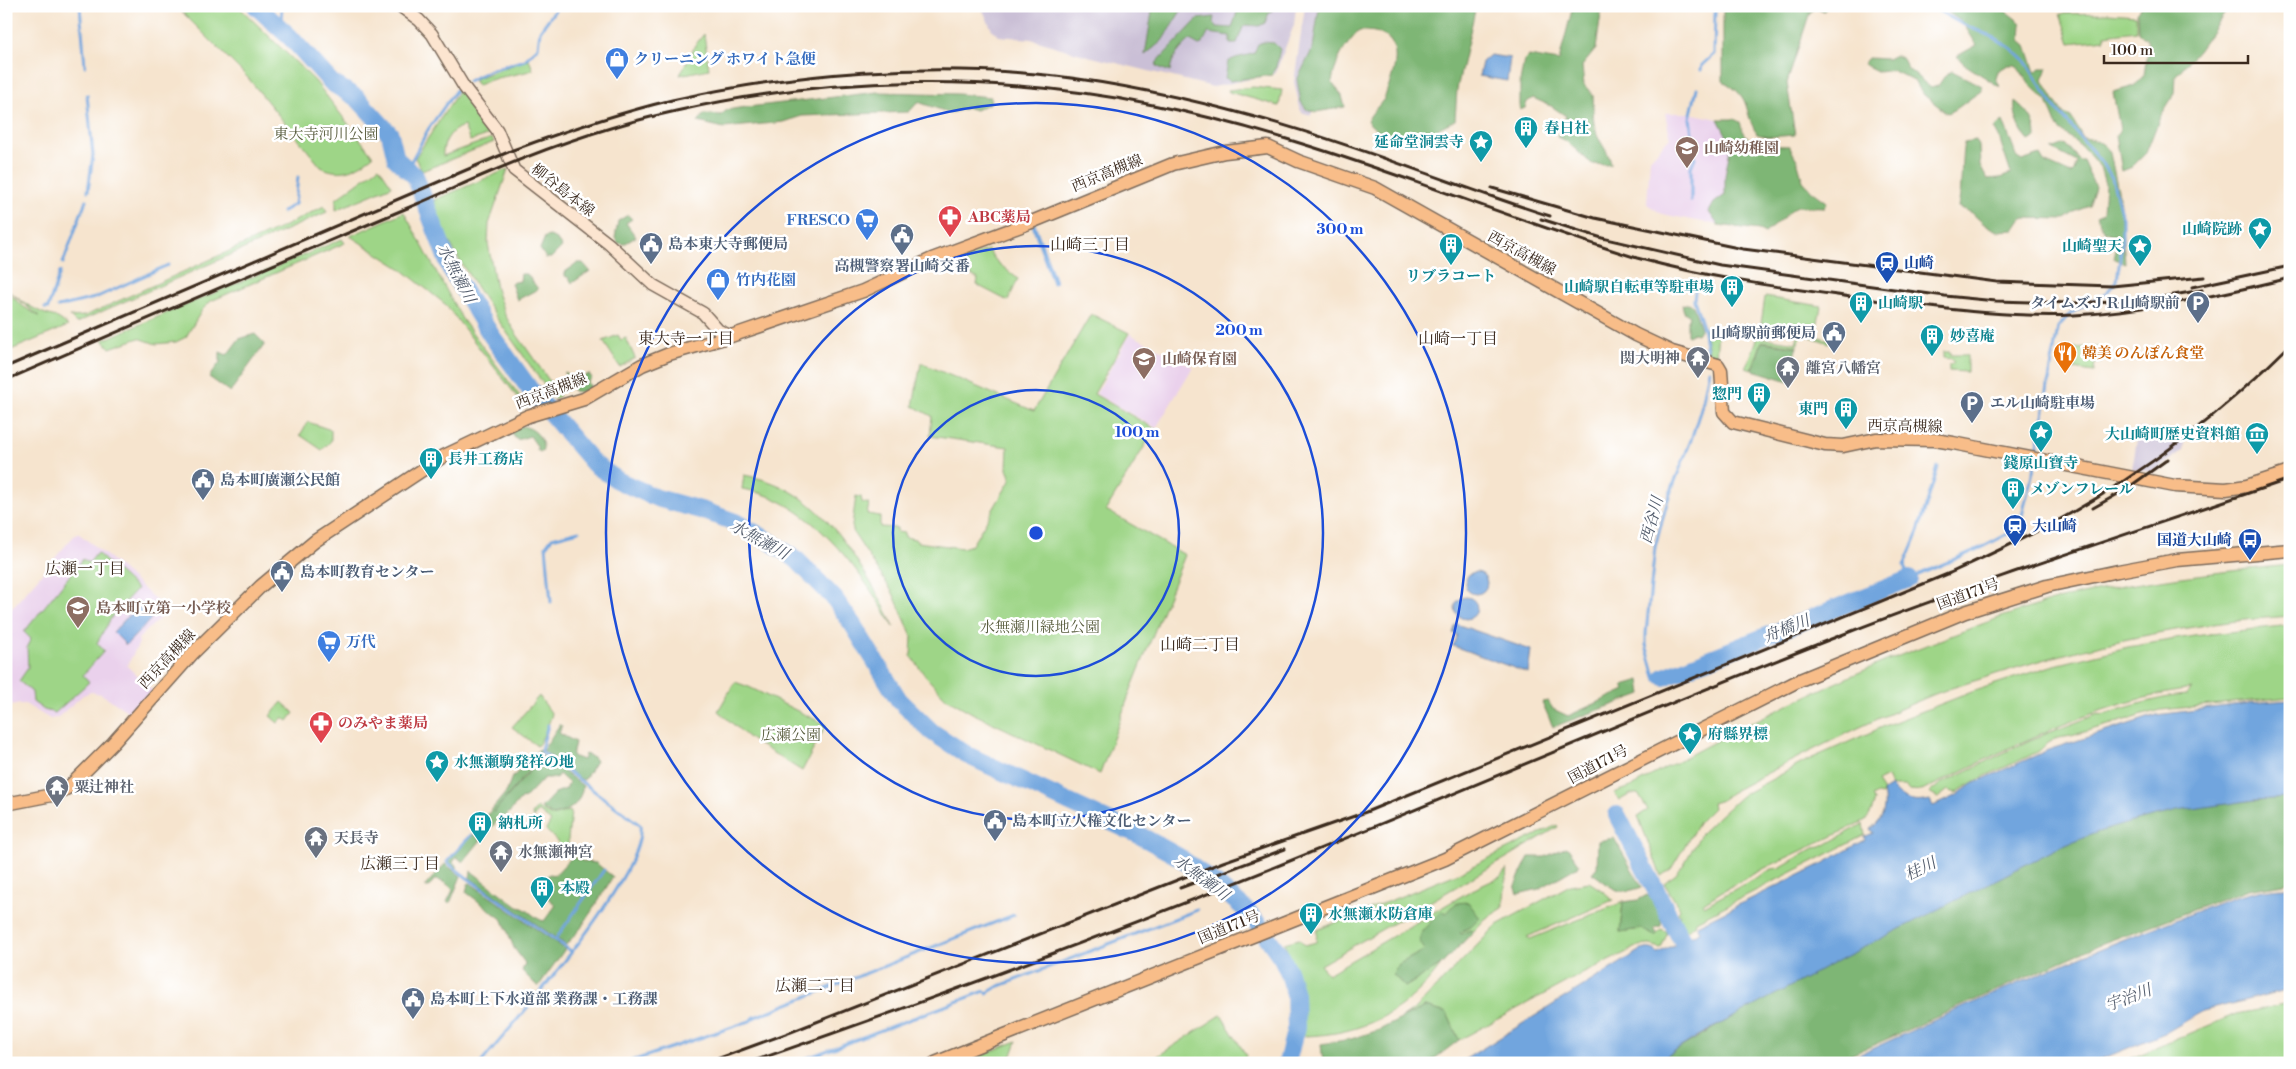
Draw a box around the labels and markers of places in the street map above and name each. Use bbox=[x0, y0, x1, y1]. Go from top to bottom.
shop icon: クリーニング ホワイト急便 bbox=[604, 46, 630, 80]
place label: クリーニング ホワイト急便 bbox=[634, 50, 816, 69]
building icon: 春日社 bbox=[1513, 115, 1539, 149]
place label: 春日社 bbox=[1544, 119, 1589, 138]
place icon: 延命堂洞雲寺 bbox=[1468, 129, 1494, 163]
place label: 延命堂洞雲寺 bbox=[1374, 133, 1464, 152]
school or university icon: 山崎幼稚園 bbox=[1674, 135, 1700, 169]
place label: 山崎幼稚園 bbox=[1704, 139, 1779, 158]
pharmacy icon: ABC薬局 bbox=[937, 204, 963, 238]
supermarket icon: FRESCO bbox=[854, 207, 880, 241]
place label: ABC薬局 bbox=[967, 208, 1031, 227]
place label: FRESCO bbox=[786, 211, 850, 230]
place icon: 山崎院跡 bbox=[2247, 216, 2273, 250]
place label: 山崎院跡 bbox=[2182, 220, 2242, 239]
public building icon: 高槻警察署山崎交番 bbox=[889, 222, 915, 256]
public building icon: 島本東大寺郵便局 bbox=[638, 231, 664, 265]
building icon: リブラコート bbox=[1438, 232, 1464, 266]
place icon: 山崎聖天 bbox=[2127, 233, 2153, 267]
place label: 島本東大寺郵便局 bbox=[668, 235, 788, 254]
place label: 山崎聖天 bbox=[2062, 237, 2122, 256]
station icon: 山崎 bbox=[1874, 250, 1900, 284]
place label: 山崎 bbox=[1904, 254, 1934, 273]
place label: 高槻警察署山崎交番 bbox=[834, 257, 970, 276]
shop icon: 竹内花園 bbox=[705, 267, 731, 301]
place label: リブラコート bbox=[1406, 267, 1496, 286]
place label: 竹内花園 bbox=[736, 271, 796, 290]
building icon: 山崎駅自転車等駐車場 bbox=[1719, 274, 1745, 308]
place label: 山崎駅自転車等駐車場 bbox=[1564, 278, 1714, 297]
building icon: 山崎駅 bbox=[1848, 290, 1874, 324]
parking icon: タイムズＪＲ山崎駅前 bbox=[2185, 290, 2211, 324]
place label: 山崎駅 bbox=[1878, 294, 1923, 313]
place label: タイムズＪＲ山崎駅前 bbox=[2030, 294, 2180, 313]
public building icon: 山崎駅前郵便局 bbox=[1821, 320, 1847, 354]
building icon: 妙喜庵 bbox=[1919, 323, 1945, 357]
place label: 山崎駅前郵便局 bbox=[1711, 324, 1816, 343]
place label: 妙喜庵 bbox=[1950, 327, 1995, 346]
restaurant icon: 韓美 のんぽん食堂 bbox=[2052, 340, 2078, 374]
place label: 韓美 のんぽん食堂 bbox=[2082, 344, 2204, 363]
temple icon: 関大明神 bbox=[1685, 345, 1711, 379]
school or university icon: 山崎保育園 bbox=[1131, 346, 1157, 380]
place label: 関大明神 bbox=[1620, 349, 1680, 368]
place label: 山崎保育園 bbox=[1162, 350, 1237, 369]
temple icon: 離宮八幡宮 bbox=[1775, 355, 1801, 389]
place label: 離宮八幡宮 bbox=[1806, 359, 1881, 378]
building icon: 惣門 bbox=[1746, 381, 1772, 415]
place label: 惣門 bbox=[1712, 385, 1742, 404]
parking icon: エル山崎駐車場 bbox=[1959, 390, 1985, 424]
place label: エル山崎駐車場 bbox=[1990, 394, 2095, 413]
building icon: 東門 bbox=[1833, 396, 1859, 430]
place label: 東門 bbox=[1798, 400, 1828, 419]
place icon: 錢原山寶寺 bbox=[2028, 419, 2054, 453]
museum icon: 大山崎町歴史資料館 bbox=[2244, 421, 2270, 455]
place label: 大山崎町歴史資料館 bbox=[2105, 425, 2240, 444]
building icon: 長井工務店 bbox=[418, 446, 444, 480]
place label: 長井工務店 bbox=[448, 450, 523, 469]
place label: 錢原山寶寺 bbox=[2003, 454, 2079, 473]
public building icon: 島本町廣瀬公民館 bbox=[190, 467, 216, 501]
place label: 島本町廣瀬公民館 bbox=[220, 471, 340, 490]
building icon: メゾンフレール bbox=[2000, 476, 2026, 510]
place label: メゾンフレール bbox=[2030, 480, 2134, 499]
station icon: 大山崎 bbox=[2002, 513, 2028, 547]
place label: 大山崎 bbox=[2032, 517, 2077, 536]
centre of rings bbox=[1027, 524, 1045, 542]
bus stop icon: 国道大山崎 bbox=[2237, 527, 2263, 561]
place label: 国道大山崎 bbox=[2157, 531, 2232, 550]
public building icon: 島本町教育センター bbox=[269, 559, 295, 593]
place label: 島本町教育センター bbox=[300, 563, 434, 582]
school or university icon: 島本町立第一小学校 bbox=[65, 595, 91, 629]
place label: 島本町立第一小学校 bbox=[96, 599, 231, 618]
supermarket icon: 万代 bbox=[316, 629, 342, 663]
place label: 万代 bbox=[346, 633, 376, 652]
pharmacy icon: のみやま薬局 bbox=[308, 710, 334, 744]
place label: のみやま薬局 bbox=[338, 714, 428, 733]
place icon: 府縣界標 bbox=[1677, 721, 1703, 755]
place label: 府縣界標 bbox=[1708, 725, 1768, 744]
place icon: 水無瀬駒発祥の地 bbox=[424, 749, 450, 783]
place label: 水無瀬駒発祥の地 bbox=[454, 753, 574, 772]
temple icon: 粟辻神社 bbox=[44, 774, 70, 808]
place label: 粟辻神社 bbox=[74, 778, 134, 797]
public building icon: 島本町立人権文化センター bbox=[982, 808, 1008, 842]
building icon: 納札所 bbox=[467, 810, 493, 844]
place label: 島本町立人権文化センター bbox=[1012, 812, 1191, 831]
place label: 納札所 bbox=[498, 814, 543, 833]
temple icon: 天長寺 bbox=[303, 825, 329, 859]
place label: 天長寺 bbox=[334, 829, 379, 848]
temple icon: 水無瀬神宮 bbox=[488, 839, 514, 873]
place label: 水無瀬神宮 bbox=[518, 843, 593, 862]
building icon: 本殿 bbox=[529, 875, 555, 909]
place label: 本殿 bbox=[560, 879, 590, 898]
building icon: 水無瀬水防倉庫 bbox=[1298, 901, 1324, 935]
place label: 水無瀬水防倉庫 bbox=[1328, 905, 1433, 924]
public building icon: 島本町上下水道部 業務課・工務課 bbox=[400, 986, 426, 1020]
place label: 島本町上下水道部 業務課・工務課 bbox=[430, 990, 657, 1009]

